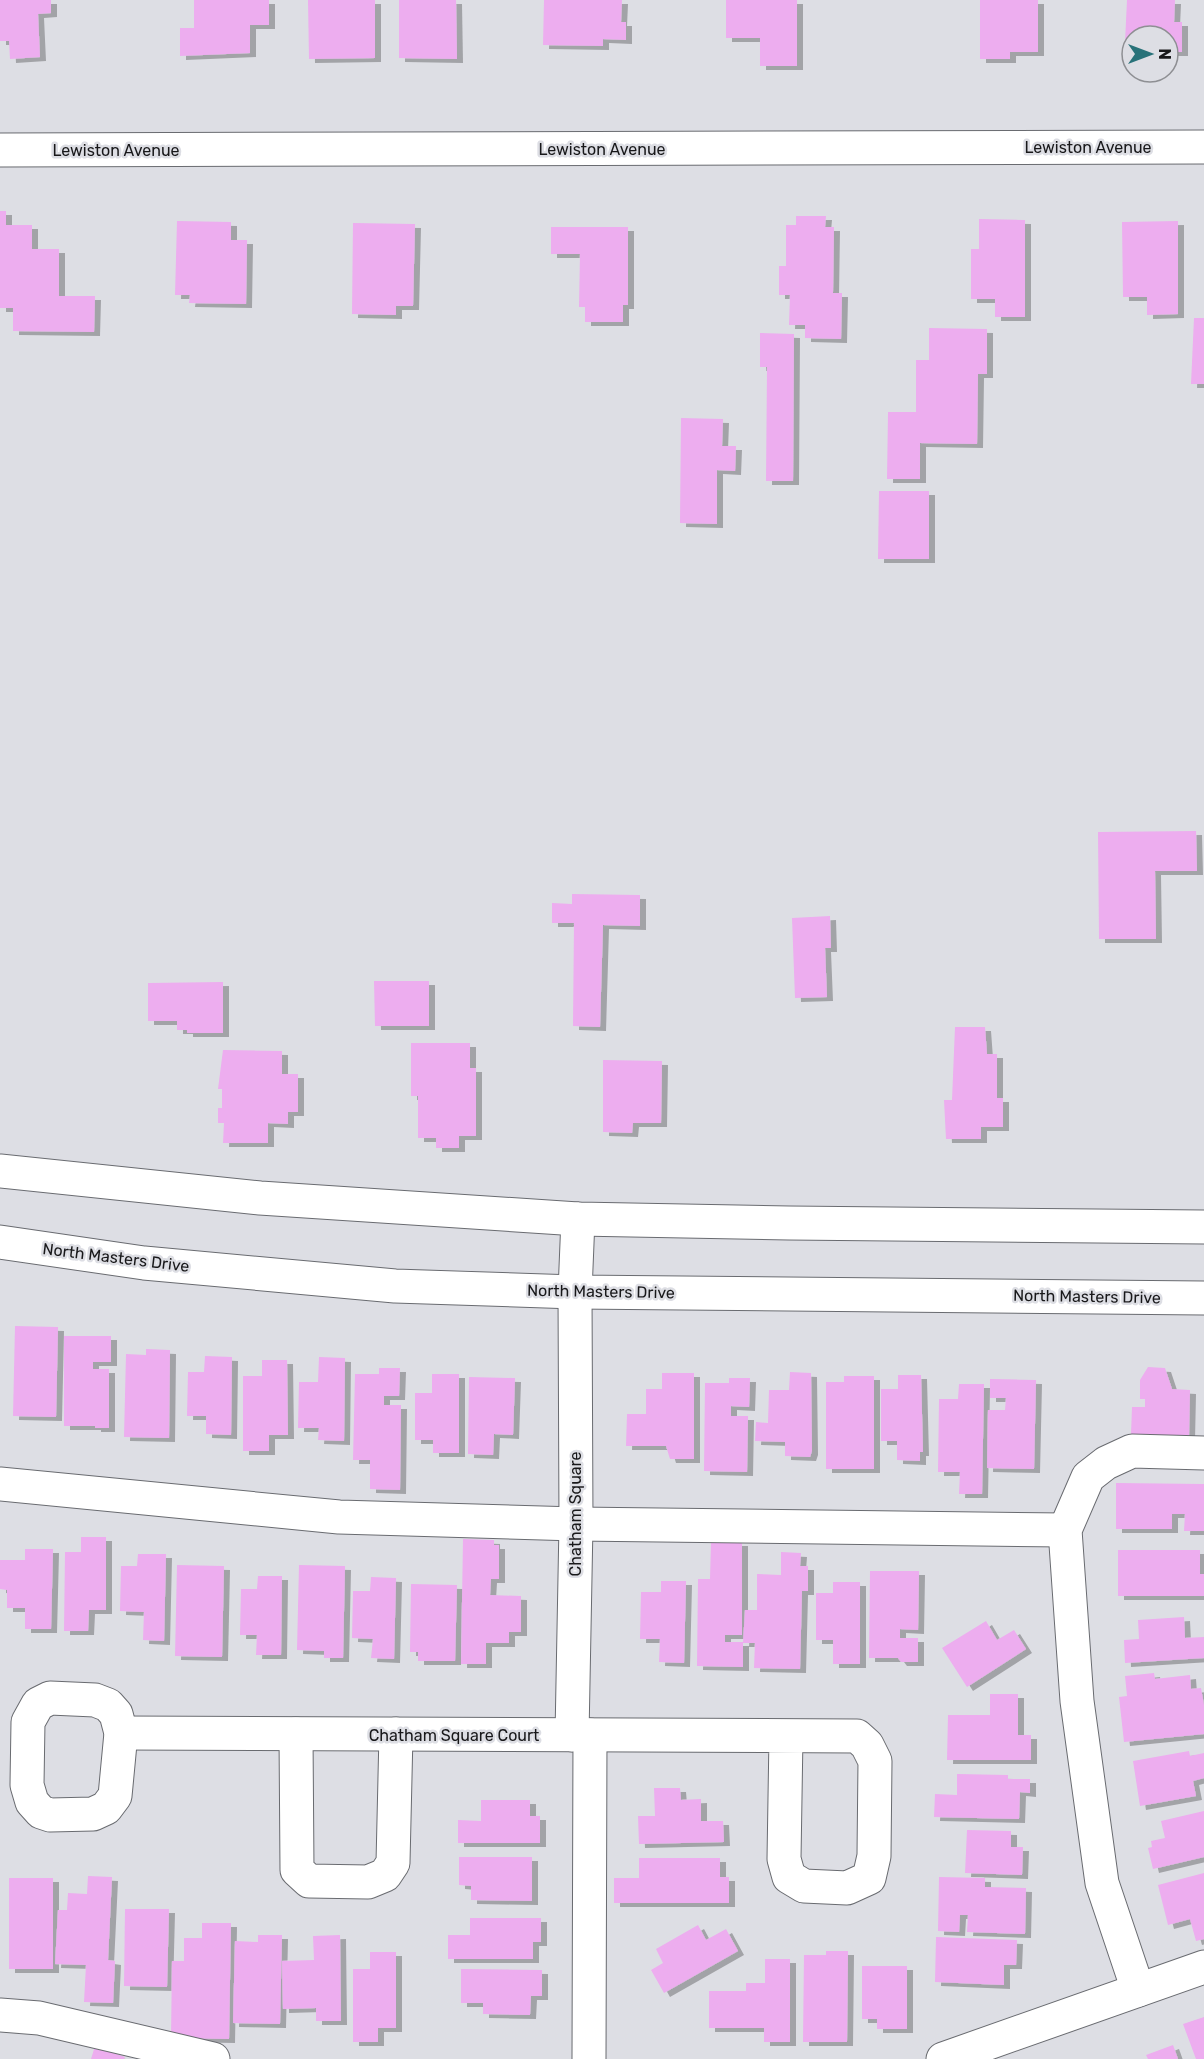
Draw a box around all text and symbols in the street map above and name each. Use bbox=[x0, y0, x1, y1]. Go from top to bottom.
north arrow bbox=[1120, 24, 1180, 84]
text: N bbox=[1155, 48, 1174, 60]
street label: Lewiston Avenue bbox=[1024, 138, 1152, 157]
street label: Lewiston Avenue bbox=[538, 140, 666, 159]
street label: Lewiston Avenue bbox=[52, 141, 180, 160]
street label: North Masters Drive bbox=[41, 1239, 191, 1276]
street label: North Masters Drive bbox=[527, 1281, 675, 1302]
street label: North Masters Drive bbox=[1013, 1286, 1161, 1307]
street label: Chatham Square bbox=[566, 1451, 585, 1576]
street label: Chatham Square Court bbox=[369, 1726, 539, 1745]

